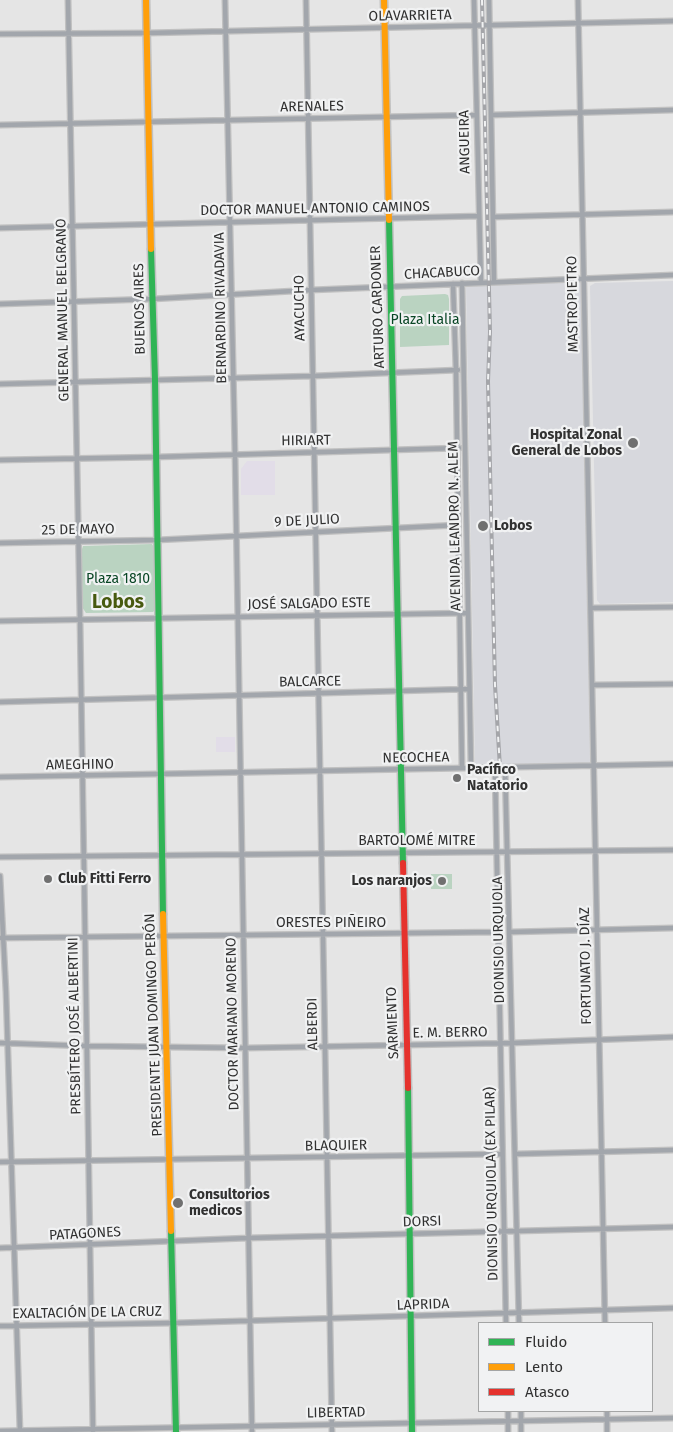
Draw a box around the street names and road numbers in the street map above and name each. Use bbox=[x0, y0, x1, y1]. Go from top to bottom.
street label: OLAVARRIETA bbox=[368, 7, 452, 25]
street label: ARENALES bbox=[280, 98, 344, 116]
street label: ANGUEIRA bbox=[456, 110, 474, 174]
street label: DOCTOR MANUEL ANTONIO CAMINOS bbox=[200, 199, 430, 219]
street label: GENERAL MANUEL BELGRANO bbox=[53, 218, 73, 402]
street label: BERNARDINO RIVADAVIA bbox=[211, 232, 231, 384]
street label: ARTURO CARDONER bbox=[367, 245, 389, 369]
street label: MASTROPIETRO bbox=[564, 256, 582, 352]
street label: BUENOS AIRES bbox=[131, 263, 149, 355]
street label: CHACABUCO bbox=[404, 263, 480, 283]
street label: AYACUCHO bbox=[291, 275, 309, 341]
street label: HIRIART bbox=[281, 432, 331, 450]
street label: AVENIDA LEANDRO N. ALEM bbox=[445, 441, 465, 611]
street label: 9 DE JULIO bbox=[274, 511, 340, 531]
street label: 25 DE MAYO bbox=[41, 521, 115, 539]
street label: JOSÉ SALGADO ESTE bbox=[247, 595, 371, 613]
street label: BALCARCE bbox=[279, 673, 341, 691]
street label: NECOCHEA bbox=[382, 749, 450, 767]
street label: AMEGHINO bbox=[46, 756, 114, 774]
street label: BARTOLOMÉ MITRE bbox=[358, 833, 476, 849]
street label: DIONISIO URQUIOLA bbox=[489, 876, 509, 1004]
street label: FORTUNATO J. DÍAZ bbox=[577, 907, 595, 1025]
street label: PRESIDENTE JUAN DOMINGO PERÓN bbox=[142, 913, 166, 1137]
street label: ORESTES PIÑEIRO bbox=[276, 915, 386, 931]
street label: PRESBÍTERO JOSÉ ALBERTINI bbox=[65, 937, 85, 1115]
street label: DOCTOR MARIANO MORENO bbox=[223, 937, 243, 1111]
street label: SARMIENTO bbox=[383, 986, 403, 1060]
street label: ALBERDI bbox=[304, 998, 322, 1050]
street label: E. M. BERRO bbox=[412, 1024, 488, 1042]
street label: DIONISIO URQUIOLA (EX PILAR) bbox=[482, 1087, 502, 1281]
street label: BLAQUIER bbox=[305, 1137, 367, 1155]
street label: DORSI bbox=[402, 1213, 442, 1231]
street label: PATAGONES bbox=[49, 1224, 121, 1244]
street label: LAPRIDA bbox=[396, 1296, 450, 1314]
street label: EXALTACIÓN DE LA CRUZ bbox=[12, 1303, 162, 1323]
street label: LIBERTAD bbox=[306, 1404, 366, 1422]

